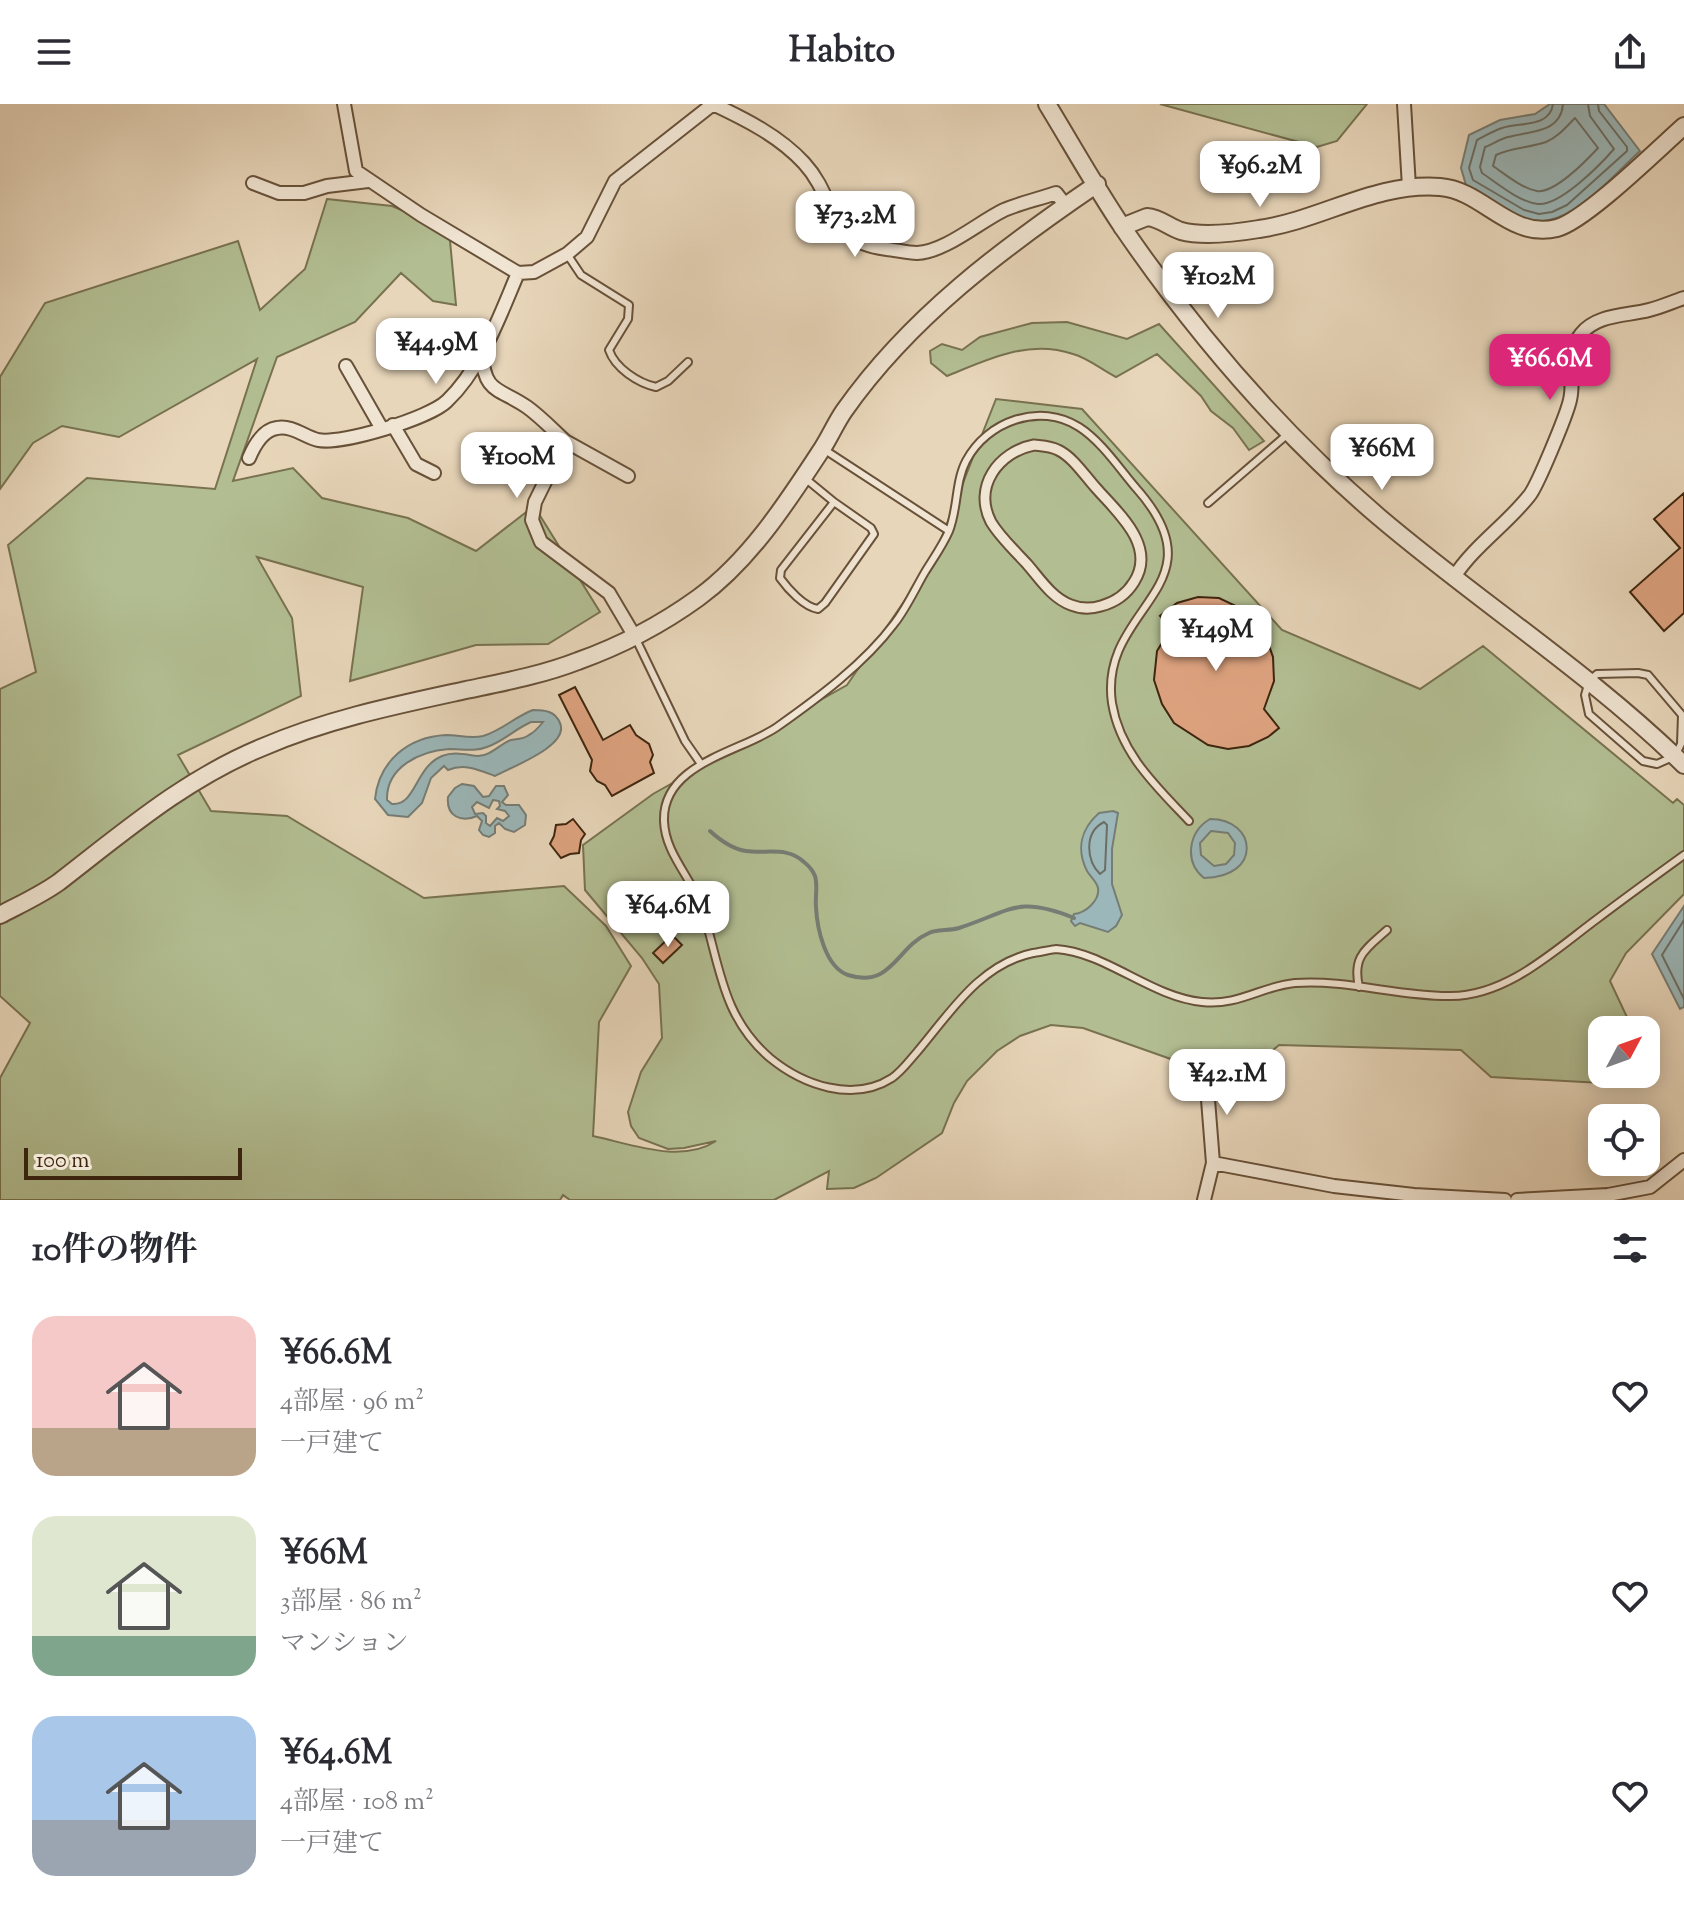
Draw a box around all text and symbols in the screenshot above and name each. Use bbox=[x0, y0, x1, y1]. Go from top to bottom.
text: Habito bbox=[789, 26, 895, 78]
icon: menu bbox=[32, 30, 76, 74]
icon: share bbox=[1608, 30, 1652, 74]
pin: ¥96.2M bbox=[1195, 141, 1325, 209]
text: ¥96.2M bbox=[1218, 148, 1302, 185]
pin: ¥73.2M bbox=[790, 191, 920, 259]
text: ¥73.2M bbox=[814, 198, 896, 235]
pin: ¥102M bbox=[1162, 252, 1274, 320]
text: ¥102M bbox=[1181, 259, 1255, 296]
pin: ¥44.9M bbox=[371, 318, 501, 386]
text: ¥44.9M bbox=[394, 325, 478, 362]
pin: ¥66.6M bbox=[1485, 334, 1615, 402]
text: ¥66.6M bbox=[1507, 341, 1593, 378]
pin: ¥66M bbox=[1335, 424, 1429, 492]
text: ¥66M bbox=[1349, 431, 1415, 468]
pin: ¥100M bbox=[461, 432, 573, 500]
text: ¥100M bbox=[479, 439, 555, 476]
pin: ¥149M bbox=[1160, 605, 1272, 673]
text: ¥149M bbox=[1179, 612, 1253, 649]
pin: ¥64.6M bbox=[603, 881, 733, 949]
text: ¥64.6M bbox=[625, 888, 711, 925]
north arrow bbox=[1588, 1016, 1660, 1088]
map controls bbox=[1588, 1016, 1660, 1176]
pin: ¥42.1M bbox=[1162, 1049, 1292, 1117]
text: ¥42.1M bbox=[1187, 1056, 1267, 1093]
button: locate bbox=[1588, 1104, 1660, 1176]
scale bar bbox=[24, 1144, 242, 1180]
text: 100 m bbox=[36, 1146, 89, 1178]
icon: filters bbox=[1608, 1226, 1652, 1270]
text: 10件の物件 bbox=[32, 1227, 197, 1276]
text: ¥66.6M bbox=[280, 1330, 392, 1379]
icon: home bbox=[96, 1348, 192, 1444]
icon: heart bbox=[1608, 1374, 1652, 1418]
text: 4部屋 · 96 m² bbox=[280, 1384, 424, 1421]
text: 一戸建て bbox=[280, 1426, 384, 1463]
text: ¥66M bbox=[280, 1530, 368, 1579]
icon: home bbox=[96, 1548, 192, 1644]
icon: heart bbox=[1608, 1574, 1652, 1618]
text: 3部屋 · 86 m² bbox=[280, 1584, 422, 1621]
text: マンション bbox=[280, 1626, 409, 1663]
text: ¥64.6M bbox=[280, 1730, 392, 1779]
icon: home bbox=[96, 1748, 192, 1844]
icon: heart bbox=[1608, 1774, 1652, 1818]
text: 4部屋 · 108 m² bbox=[280, 1784, 434, 1821]
text: 一戸建て bbox=[280, 1826, 384, 1863]

